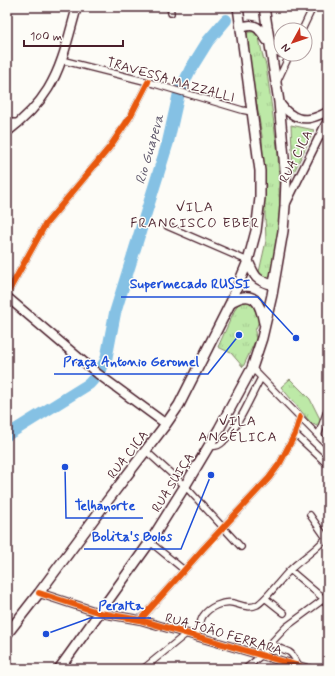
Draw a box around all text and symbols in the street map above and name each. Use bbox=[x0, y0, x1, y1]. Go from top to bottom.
scale bar bbox=[24, 22, 123, 48]
north arrow bbox=[273, 22, 313, 62]
text: 100 m bbox=[30, 29, 62, 45]
text: N bbox=[278, 40, 294, 55]
street label: TRAVESSA MAZZALLI bbox=[105, 54, 237, 107]
water label: Rio Guapeva bbox=[131, 112, 169, 186]
street label: RUA CICA bbox=[276, 127, 317, 186]
district label: VILA FRANCISCO EBER bbox=[130, 198, 260, 232]
callout: Supermecado RUSSI bbox=[121, 271, 258, 297]
text: Supermecado RUSSI bbox=[130, 275, 251, 293]
callout: Praça Antonio Geromel bbox=[54, 348, 208, 374]
text: Praça Antonio Geromel bbox=[63, 353, 200, 371]
district label: VILA ANGÉLICA bbox=[198, 412, 278, 446]
street label: RUA CICA bbox=[104, 427, 152, 483]
street label: RUA SUIÇA bbox=[148, 450, 198, 516]
callout: Telhanorte bbox=[66, 492, 143, 518]
text: Telhanorte bbox=[75, 497, 135, 515]
callout: Bolita's Bolos bbox=[84, 523, 181, 549]
text: Bolita's Bolos bbox=[92, 528, 173, 546]
callout: Peralta bbox=[90, 592, 151, 618]
text: Peralta bbox=[98, 597, 144, 615]
street label: RUA JOÃO FERRARA bbox=[163, 610, 284, 659]

